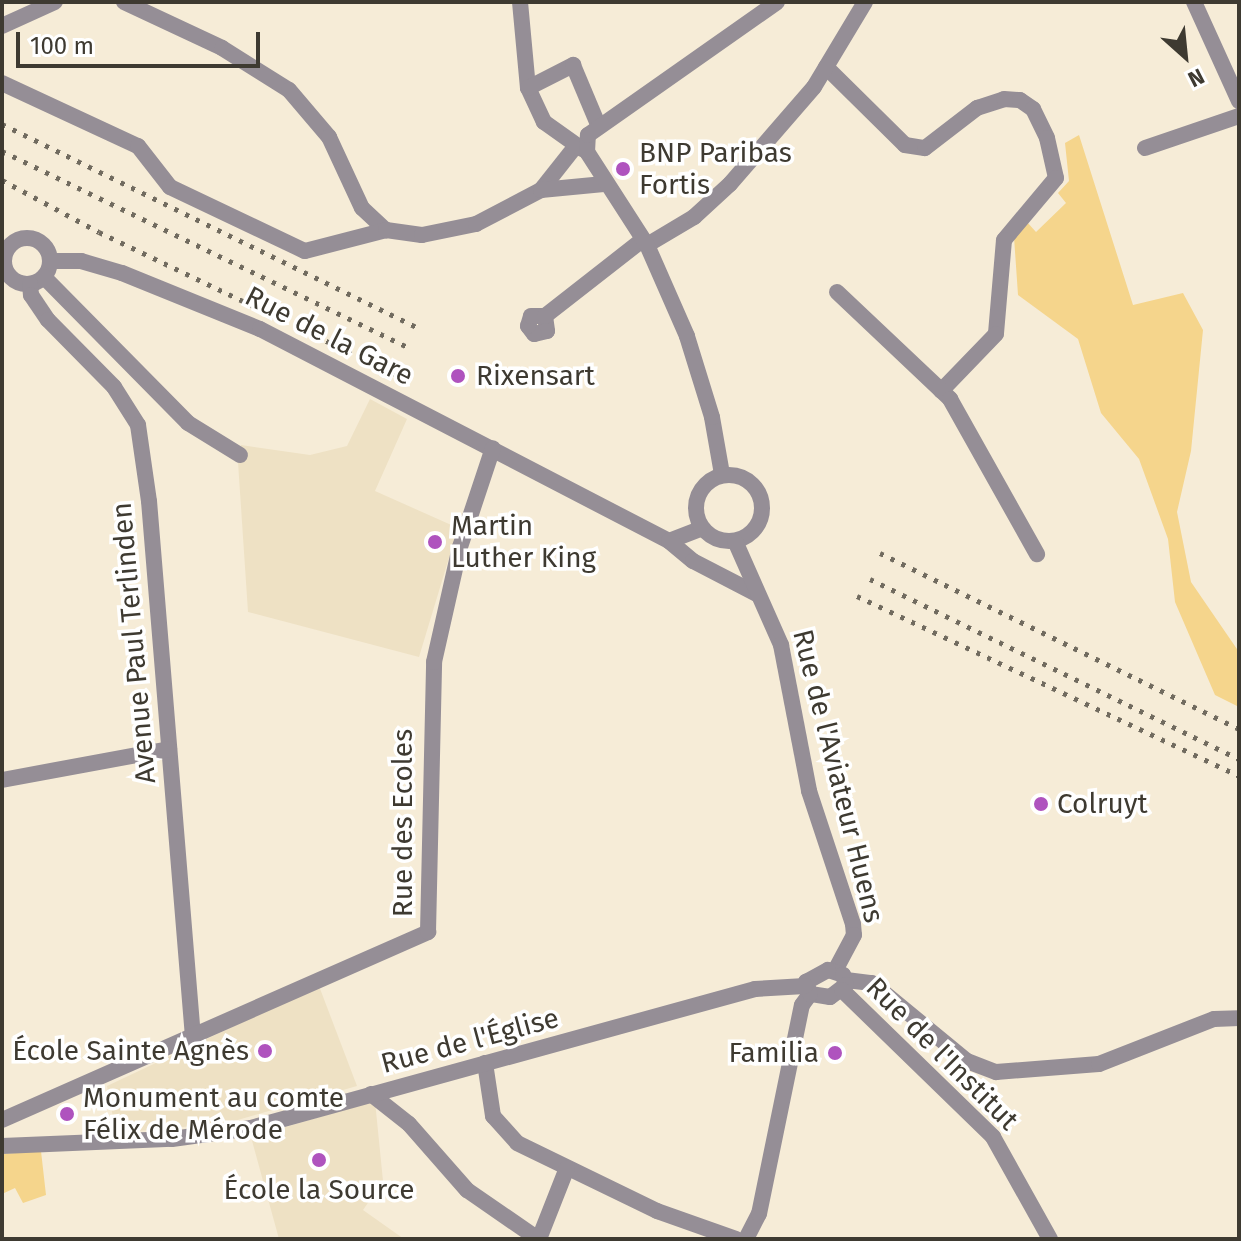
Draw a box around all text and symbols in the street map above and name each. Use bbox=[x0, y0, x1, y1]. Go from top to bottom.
scale bar bbox=[20, 16, 264, 66]
north arrow bbox=[1145, 16, 1225, 96]
text: 100 m bbox=[30, 32, 94, 60]
text: N bbox=[1183, 62, 1209, 93]
place label: BNP Paribas Fortis bbox=[639, 136, 792, 202]
marker: BNP Paribas Fortis bbox=[614, 160, 632, 178]
street label: Rue de la Gare bbox=[239, 279, 419, 393]
place label: Rixensart bbox=[476, 359, 595, 393]
marker: Rixensart bbox=[447, 365, 469, 387]
street label: Avenue Paul Terlinden bbox=[105, 501, 163, 785]
place label: Martin Luther King bbox=[451, 509, 596, 575]
marker: Martin Luther King bbox=[426, 533, 444, 551]
street label: Rue de l'Aviateur Huens bbox=[785, 626, 891, 926]
street label: Rue des Ecoles bbox=[386, 729, 420, 917]
place label: Colruyt bbox=[1057, 787, 1148, 821]
marker: Colruyt bbox=[1032, 795, 1050, 813]
street label: Rue de l'Institut bbox=[859, 971, 1025, 1137]
street label: Rue de l'Église bbox=[377, 1001, 563, 1081]
place label: École Sainte Agnès bbox=[12, 1034, 249, 1068]
place label: Familia bbox=[728, 1036, 819, 1070]
marker: École Sainte Agnès bbox=[256, 1042, 274, 1060]
marker: Familia bbox=[826, 1044, 844, 1062]
place label: Monument au comte Félix de Mérode bbox=[83, 1081, 344, 1147]
marker: Monument au comte Félix de Mérode bbox=[58, 1105, 76, 1123]
marker: École la Source bbox=[310, 1151, 328, 1169]
place label: École la Source bbox=[223, 1173, 415, 1207]

